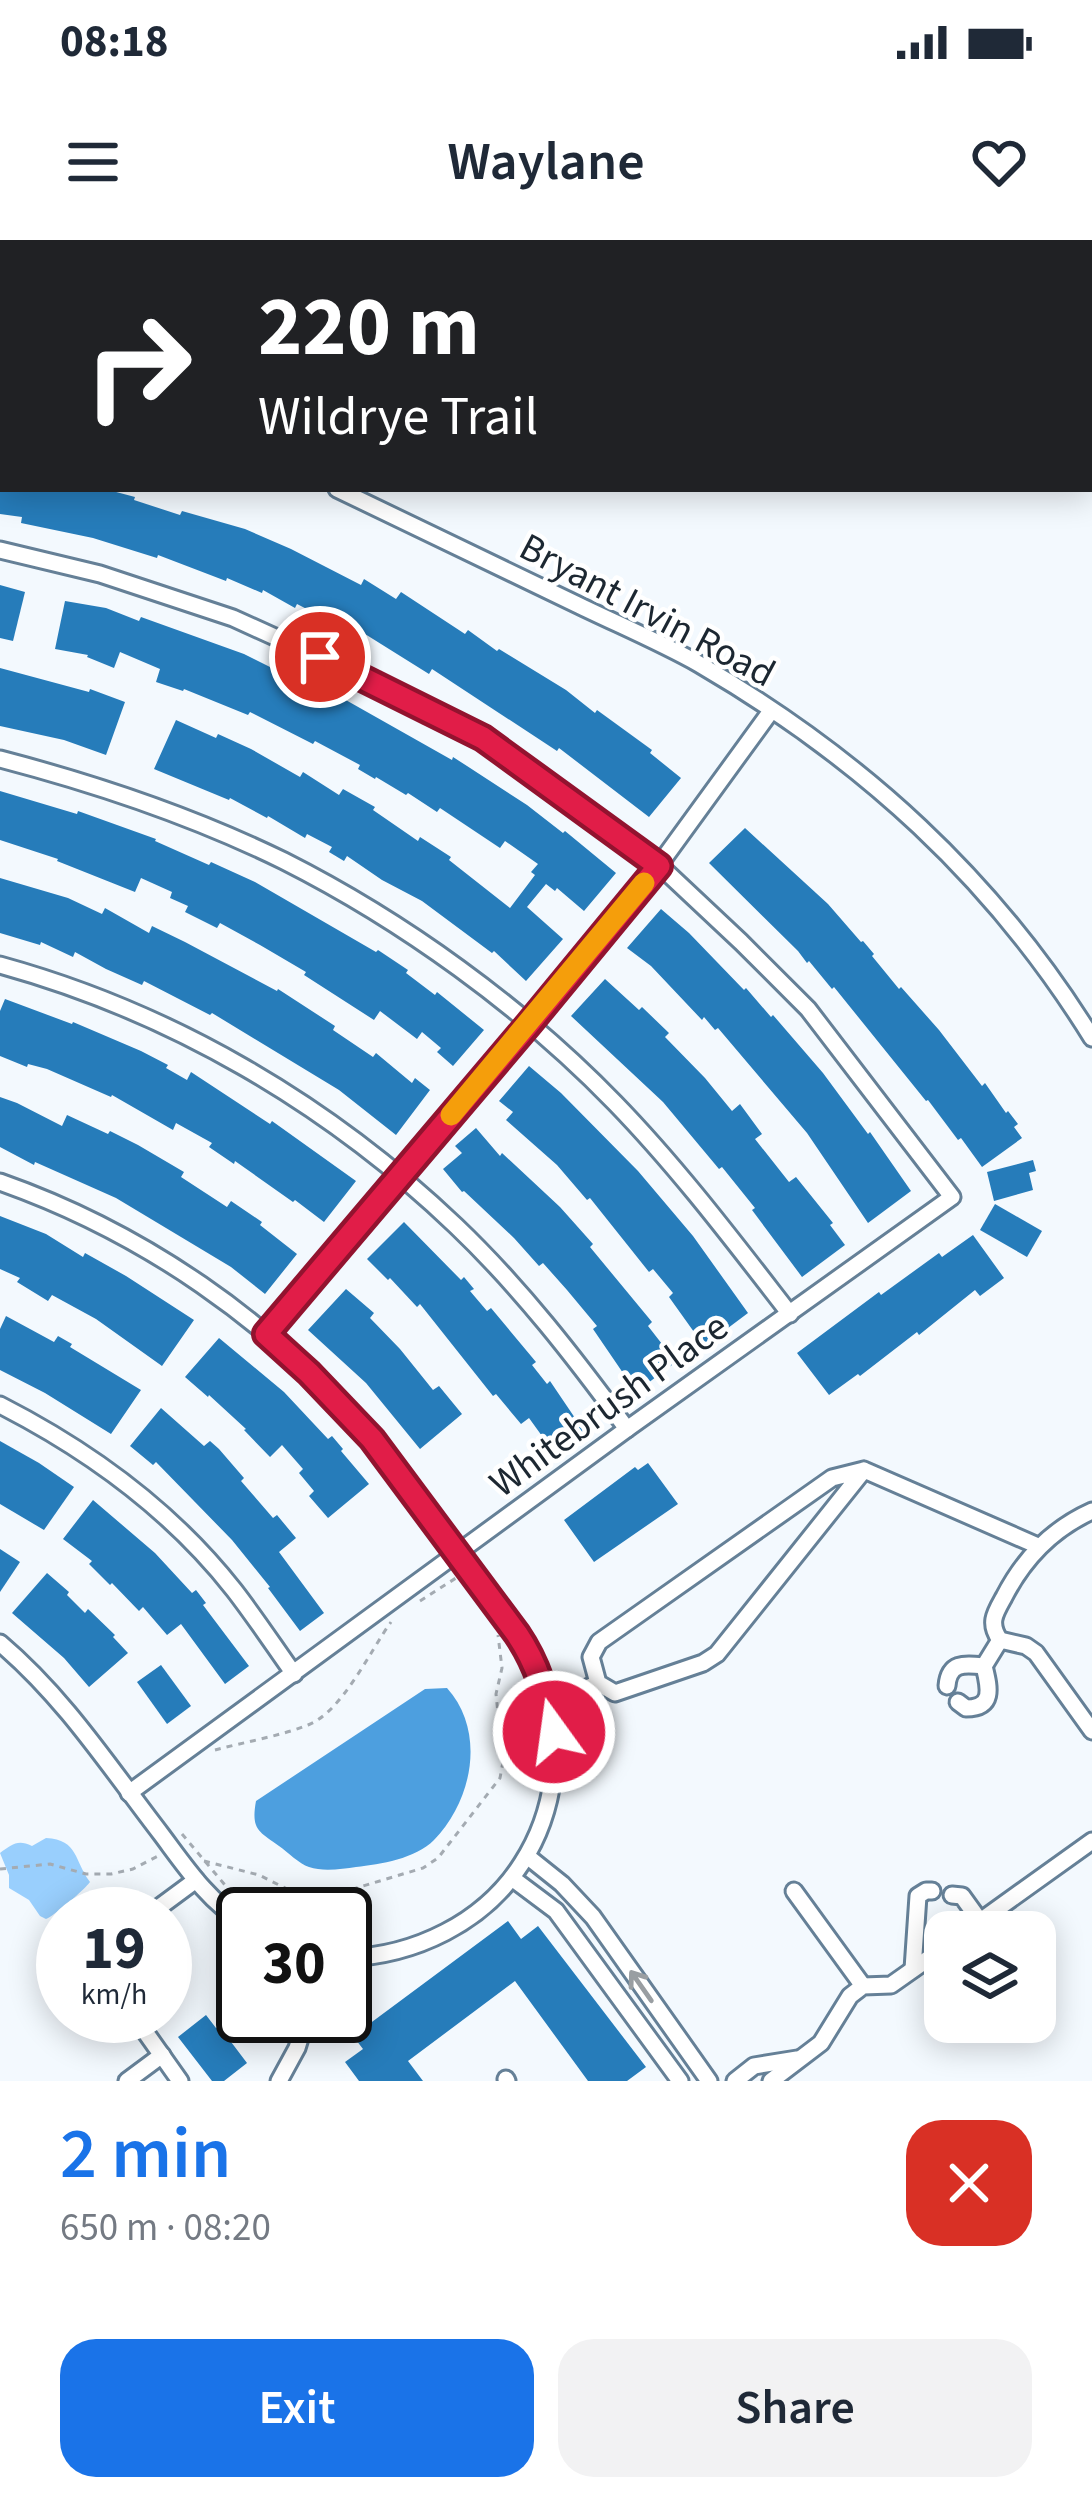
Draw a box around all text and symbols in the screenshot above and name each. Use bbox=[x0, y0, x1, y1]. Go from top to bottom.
text: 08:18 bbox=[60, 10, 169, 74]
text: Waylane bbox=[447, 124, 645, 201]
icon: menu bbox=[60, 129, 126, 195]
icon: heart bbox=[966, 129, 1032, 195]
text: 220 m bbox=[258, 268, 480, 388]
icon: right bbox=[60, 288, 216, 444]
text: Wildrye Trail bbox=[258, 379, 538, 456]
street label: Bryant Irvin Road bbox=[509, 520, 785, 702]
pin bbox=[269, 606, 371, 708]
icon: arrive bbox=[287, 624, 353, 690]
street label: Whitebrush Place bbox=[478, 1300, 740, 1511]
position arrow bbox=[491, 1669, 617, 1795]
speed limit sign: 30 bbox=[216, 1887, 372, 2043]
text: 19 bbox=[82, 1907, 146, 1992]
map controls bbox=[924, 1911, 1056, 2043]
button: layers bbox=[924, 1911, 1056, 2043]
one-way arrow bbox=[629, 1969, 654, 2003]
text: km/h bbox=[81, 1973, 147, 2016]
text: 2 min bbox=[60, 2103, 231, 2206]
button: close bbox=[906, 2120, 1032, 2246]
text: 650 m · 08:20 bbox=[60, 2200, 271, 2256]
button: Exit bbox=[60, 2339, 534, 2477]
button: Share bbox=[558, 2339, 1032, 2477]

